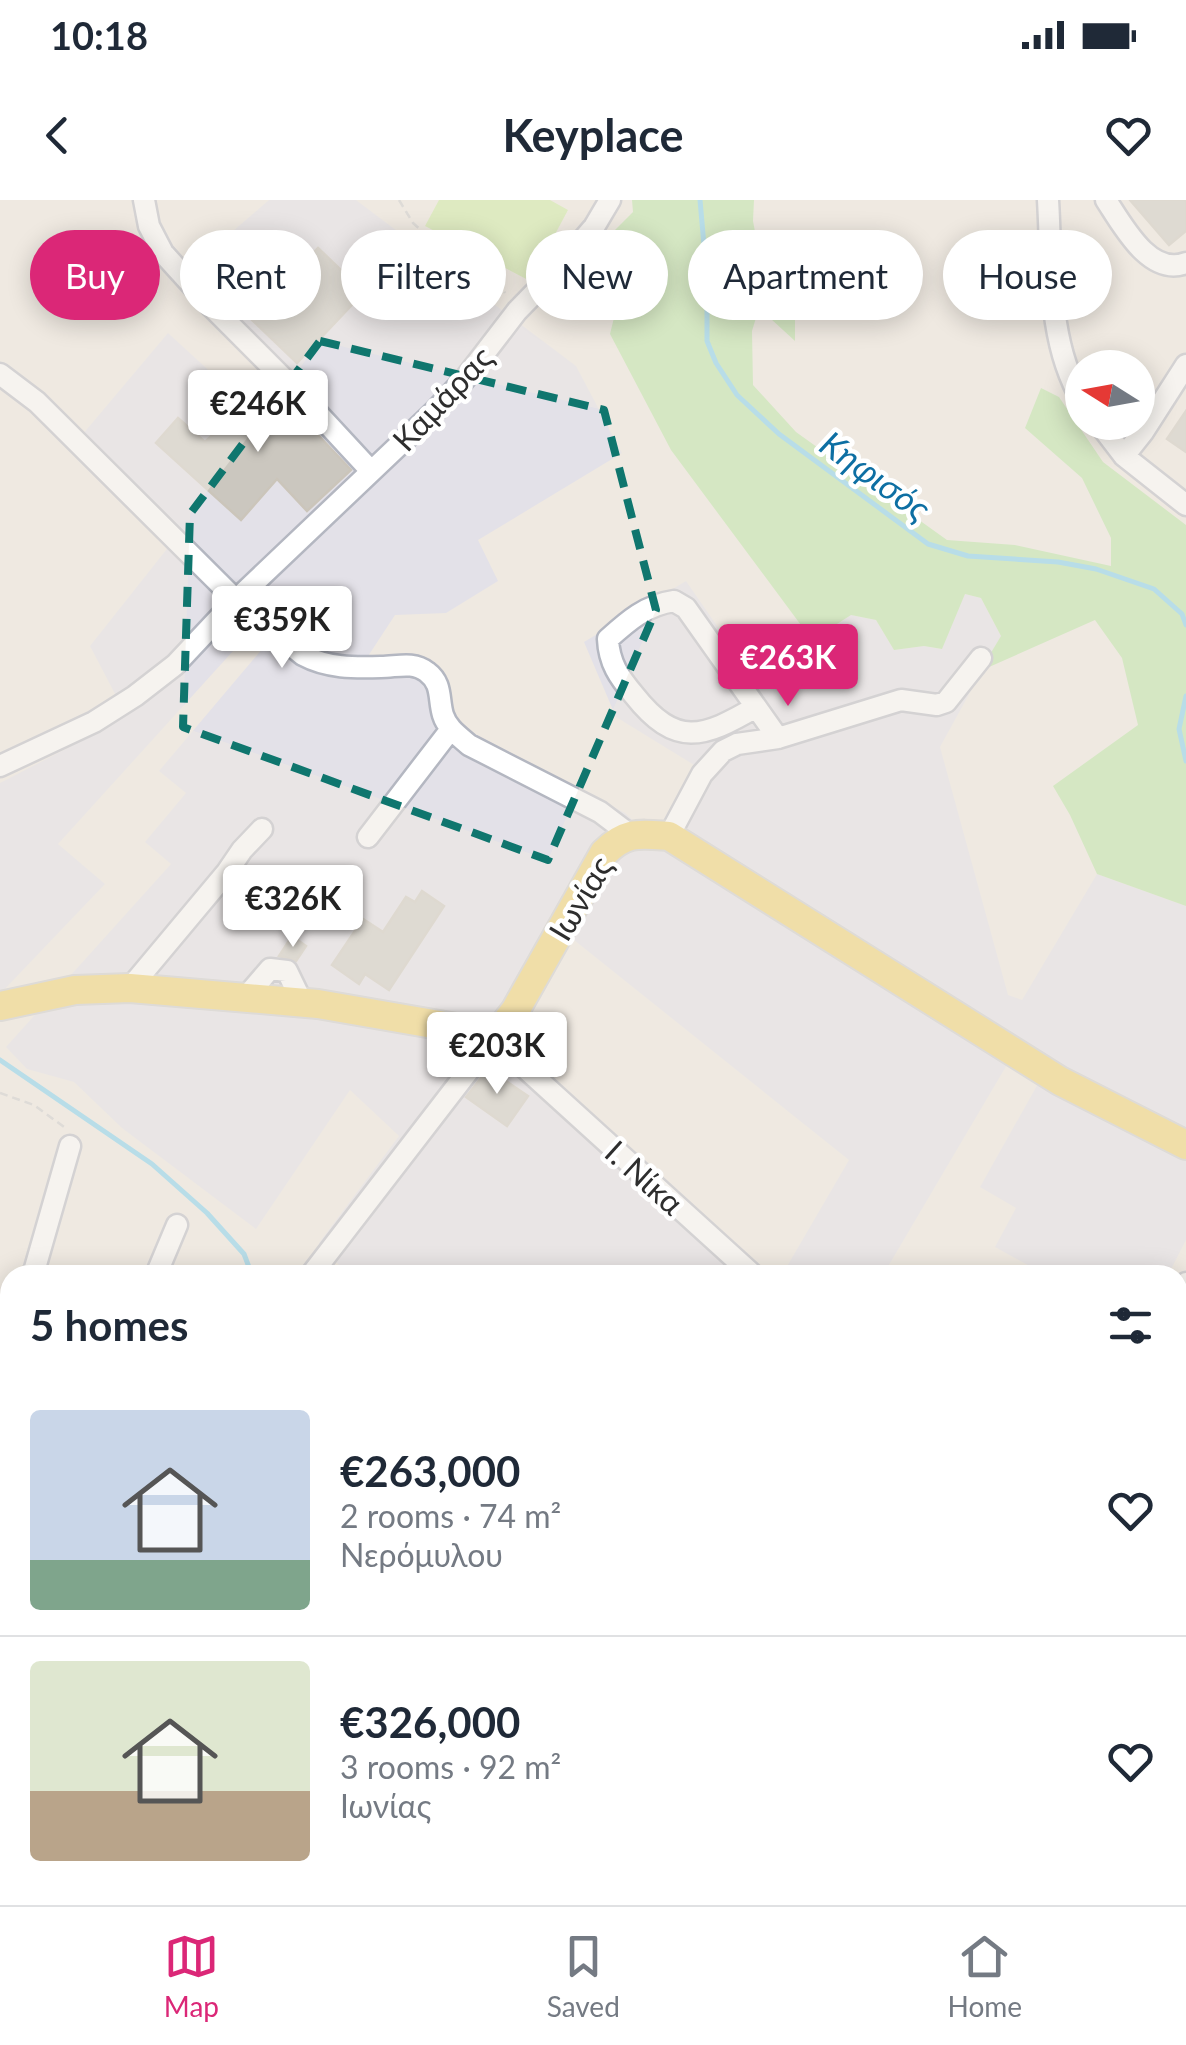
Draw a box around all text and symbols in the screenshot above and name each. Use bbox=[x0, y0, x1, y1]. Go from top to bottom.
text: 10:18 bbox=[50, 12, 148, 58]
icon: back bbox=[30, 108, 85, 163]
text: Keyplace bbox=[502, 108, 684, 162]
icon: heart bbox=[1101, 108, 1156, 163]
chip: Buy bbox=[30, 230, 160, 320]
chip: Rent bbox=[180, 230, 321, 320]
chip: Filters bbox=[341, 230, 506, 320]
chip: New bbox=[526, 230, 668, 320]
chip: Apartment bbox=[688, 230, 923, 320]
chip: House bbox=[943, 230, 1112, 320]
street label: Καμάρας bbox=[384, 337, 500, 458]
north arrow bbox=[1065, 350, 1155, 440]
map controls bbox=[1065, 350, 1155, 440]
pin: €246K bbox=[188, 370, 328, 455]
text: €246K bbox=[210, 383, 306, 422]
water label: Κηφισός bbox=[813, 421, 940, 529]
pin: €359K bbox=[212, 586, 352, 671]
text: €359K bbox=[234, 599, 330, 638]
pin: €263K bbox=[718, 624, 858, 709]
text: €263K bbox=[740, 637, 836, 676]
street label: Ιωνίας bbox=[540, 849, 620, 947]
pin: €326K bbox=[223, 865, 363, 950]
text: €326K bbox=[245, 878, 341, 917]
pin: €203K bbox=[427, 1012, 567, 1097]
text: €203K bbox=[449, 1025, 545, 1064]
street label: Ι. Νίκα bbox=[598, 1132, 692, 1222]
icon: filters bbox=[1103, 1298, 1158, 1353]
text: 5 homes bbox=[30, 1300, 188, 1350]
text: €263,000 bbox=[340, 1446, 520, 1496]
icon: home bbox=[110, 1450, 230, 1570]
icon: heart bbox=[1103, 1483, 1158, 1538]
text: 2 rooms · 74 m² bbox=[340, 1496, 561, 1535]
text: Νερόμυλου bbox=[340, 1535, 503, 1574]
text: €326,000 bbox=[340, 1697, 520, 1747]
icon: home bbox=[110, 1701, 230, 1821]
icon: heart bbox=[1103, 1734, 1158, 1789]
text: 3 rooms · 92 m² bbox=[340, 1747, 561, 1786]
text: Ιωνίας bbox=[340, 1786, 431, 1825]
tab: Map bbox=[164, 1929, 219, 2023]
tab: Saved bbox=[547, 1929, 620, 2023]
tab: Home bbox=[948, 1929, 1022, 2023]

